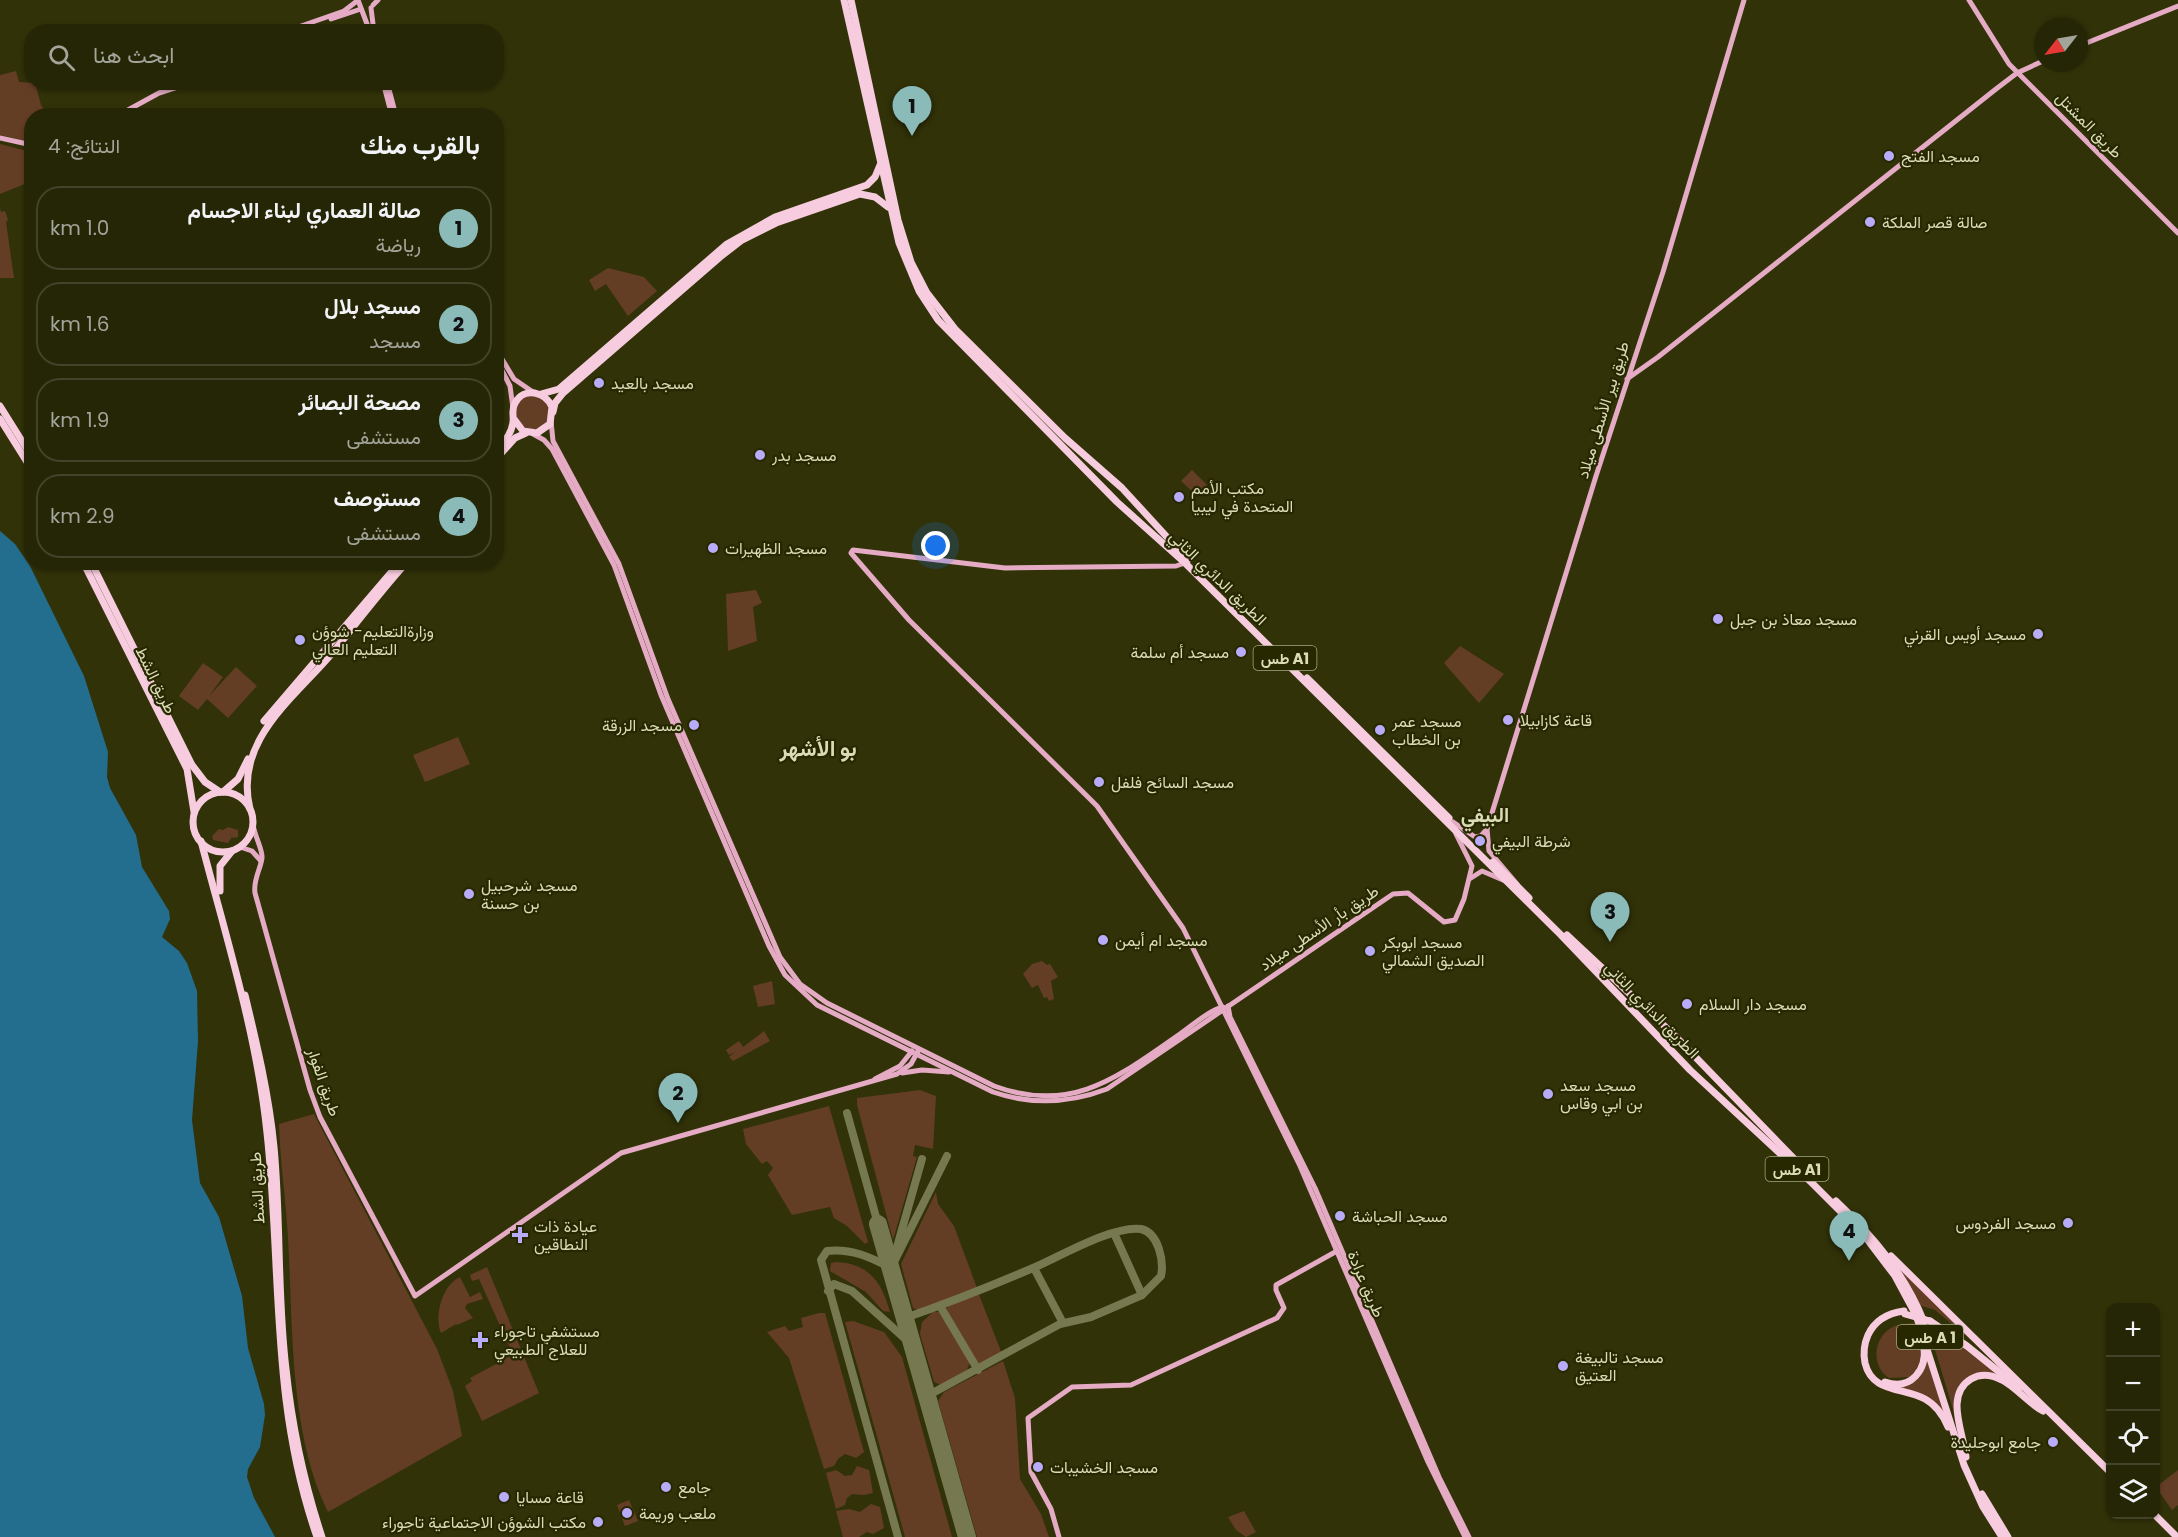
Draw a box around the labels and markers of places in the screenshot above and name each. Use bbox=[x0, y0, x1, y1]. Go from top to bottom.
pin: 1 bbox=[892, 86, 932, 136]
place label: مسجد الفتح bbox=[1901, 145, 1980, 168]
marker: مسجد الفتح bbox=[1882, 149, 1896, 163]
place label: صالة قصر الملكة bbox=[1882, 211, 1987, 234]
marker: صالة قصر الملكة bbox=[1863, 215, 1877, 229]
place label: مسجد بالعيد bbox=[611, 372, 694, 395]
marker: مسجد بالعيد bbox=[592, 376, 606, 390]
place label: مسجد بدر bbox=[771, 444, 836, 467]
marker: مسجد بدر bbox=[753, 448, 767, 462]
place label: مكتب الأمم المتحدة في ليبيا bbox=[1191, 477, 1293, 520]
marker: مكتب الأمم المتحدة في ليبيا bbox=[1172, 490, 1186, 504]
place label: مسجد الظهيرات bbox=[725, 537, 827, 560]
marker: مسجد الظهيرات bbox=[706, 541, 720, 555]
place label: مسجد معاذ بن جبل bbox=[1730, 608, 1857, 631]
marker: مسجد معاذ بن جبل bbox=[1711, 612, 1725, 626]
place label: وزارةالتعليم- شوؤن التعليم العالي bbox=[312, 620, 434, 663]
place label: مسجد أويس القرني bbox=[1904, 623, 2026, 648]
marker: مسجد أويس القرني bbox=[2031, 627, 2045, 641]
marker: وزارةالتعليم- شوؤن التعليم العالي bbox=[293, 633, 307, 647]
place label: مسجد أم سلمة bbox=[1131, 641, 1229, 664]
marker: مسجد أم سلمة bbox=[1234, 645, 1248, 659]
place label: قاعة كازابيلا bbox=[1520, 709, 1592, 732]
place label: مسجد عمر بن الخطاب bbox=[1391, 710, 1461, 751]
marker: قاعة كازابيلا bbox=[1501, 713, 1515, 727]
place label: مسجد الزرقة bbox=[602, 714, 682, 737]
marker: مسجد الزرقة bbox=[687, 718, 701, 732]
marker: مسجد عمر بن الخطاب bbox=[1373, 723, 1387, 737]
place label: مسجد السائح فلفل bbox=[1111, 771, 1234, 794]
marker: مسجد السائح فلفل bbox=[1092, 775, 1106, 789]
place label: شرطة البيفي bbox=[1492, 830, 1571, 855]
marker: شرطة البيفي bbox=[1473, 834, 1487, 848]
place label: مسجد شرحبيل بن حسنة bbox=[481, 874, 578, 915]
marker: مسجد شرحبيل بن حسنة bbox=[462, 887, 476, 901]
pin: 3 bbox=[1590, 892, 1630, 942]
place label: مسجد ام أيمن bbox=[1115, 929, 1208, 952]
place label: مسجد ابوبكر الصديق الشمالي bbox=[1381, 931, 1484, 974]
marker: مسجد ام أيمن bbox=[1096, 933, 1110, 947]
marker: مسجد ابوبكر الصديق الشمالي bbox=[1363, 944, 1377, 958]
place label: مسجد دار السلام bbox=[1699, 993, 1807, 1016]
marker: مسجد دار السلام bbox=[1680, 997, 1694, 1011]
pin: 2 bbox=[658, 1074, 698, 1123]
place label: مسجد سعد بن ابي وقاس bbox=[1560, 1074, 1643, 1117]
marker: مسجد سعد بن ابي وقاس bbox=[1541, 1087, 1555, 1101]
place label: مسجد الحباشة bbox=[1352, 1205, 1448, 1228]
marker: مسجد الحباشة bbox=[1333, 1209, 1347, 1223]
pin: 4 bbox=[1830, 1212, 1868, 1261]
place label: مسجد الفردوس bbox=[1955, 1212, 2056, 1235]
place label: عيادة ذات النطاقين bbox=[534, 1215, 597, 1256]
marker: مسجد الفردوس bbox=[2061, 1216, 2075, 1230]
marker: عيادة ذات النطاقين bbox=[511, 1226, 529, 1244]
place label: مستشفي تاجوراء للعلاج الطبيعي bbox=[494, 1320, 600, 1363]
marker: مستشفي تاجوراء للعلاج الطبيعي bbox=[471, 1331, 489, 1349]
place label: مسجد تالبيغة العتيق bbox=[1575, 1346, 1664, 1387]
marker: مسجد تالبيغة العتيق bbox=[1556, 1359, 1570, 1373]
place label: جامع ابوجليدة bbox=[1951, 1431, 2041, 1454]
marker: جامع ابوجليدة bbox=[2046, 1435, 2060, 1449]
place label: مسجد الخشيبات bbox=[1050, 1456, 1158, 1479]
marker: مسجد الخشيبات bbox=[1031, 1460, 1045, 1474]
place label: جامع bbox=[678, 1476, 711, 1499]
marker: جامع bbox=[659, 1480, 673, 1494]
place label: قاعة مسايا bbox=[516, 1486, 584, 1509]
marker: قاعة مسايا bbox=[497, 1490, 511, 1504]
place label: ملعب وريمة bbox=[639, 1502, 716, 1525]
marker: ملعب وريمة bbox=[620, 1506, 634, 1520]
place label: مكتب الشوؤن الاجتماعية تاجوراء bbox=[382, 1511, 586, 1534]
marker: مكتب الشوؤن الاجتماعية تاجوراء bbox=[591, 1515, 605, 1529]

